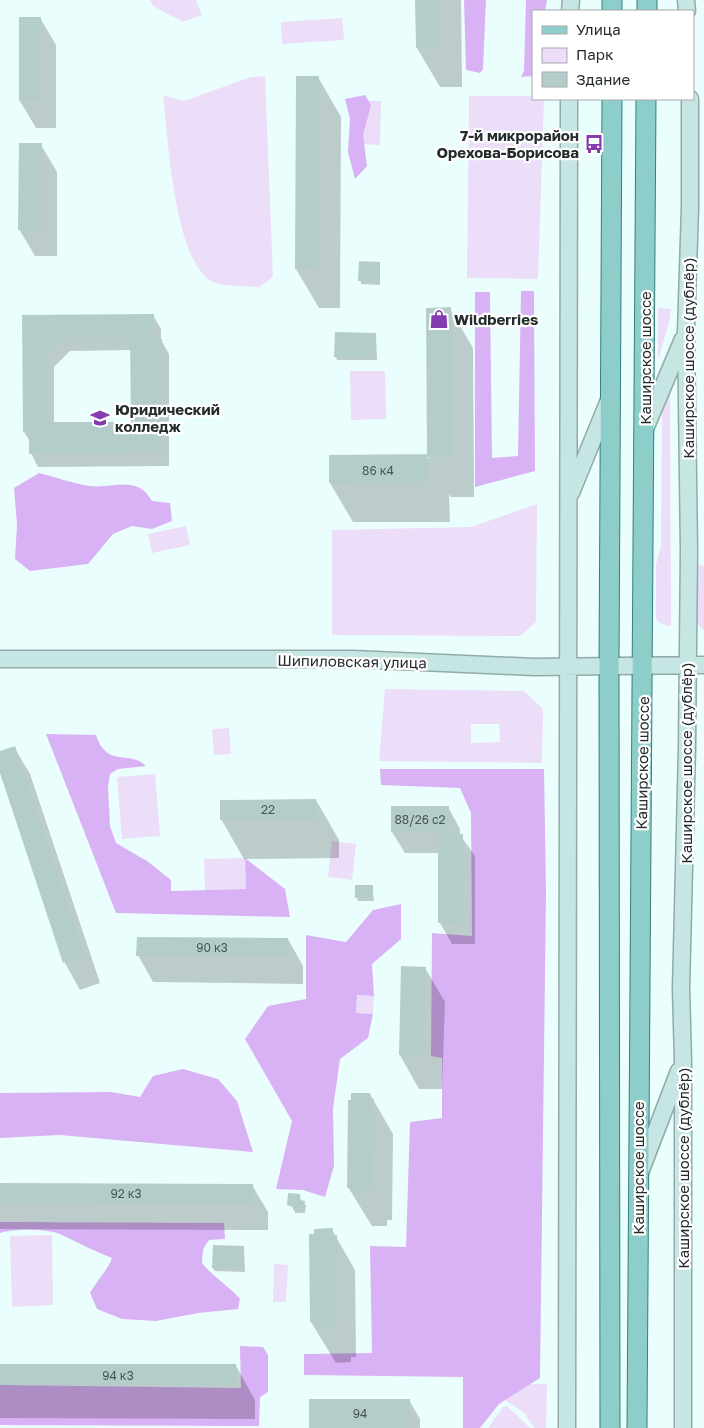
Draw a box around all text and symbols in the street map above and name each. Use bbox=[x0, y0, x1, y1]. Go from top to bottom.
legend bbox=[532, 10, 694, 100]
text: Улица bbox=[576, 20, 621, 38]
text: Парк bbox=[576, 45, 614, 63]
text: Здание bbox=[576, 70, 630, 88]
place label: 7-й микрорайон Орехова-Борисова bbox=[437, 126, 579, 161]
bus stop icon: 7-й микрорайон Орехова-Борисова bbox=[583, 133, 605, 155]
street label: Каширское шоссе (дублёр) bbox=[679, 257, 697, 459]
street label: Каширское шоссе bbox=[636, 291, 654, 425]
shop icon: Wildberries bbox=[428, 308, 450, 330]
place label: Wildberries bbox=[454, 310, 538, 328]
place label: Юридический колледж bbox=[115, 400, 220, 435]
school or university icon: Юридический колледж bbox=[89, 407, 111, 429]
house number: 86 к4 bbox=[362, 463, 394, 478]
street label: Шипиловская улица bbox=[277, 651, 427, 671]
street label: Каширское шоссе (дублёр) bbox=[677, 662, 695, 864]
street label: Каширское шоссе bbox=[632, 696, 652, 830]
house number: 22 bbox=[261, 802, 275, 817]
house number: 88/26 с2 bbox=[394, 812, 446, 827]
house number: 90 к3 bbox=[196, 940, 228, 955]
street label: Каширское шоссе (дублёр) bbox=[674, 1067, 692, 1269]
street label: Каширское шоссе bbox=[629, 1101, 647, 1235]
house number: 92 к3 bbox=[110, 1186, 142, 1201]
house number: 94 к3 bbox=[102, 1368, 134, 1383]
house number: 94 bbox=[353, 1406, 367, 1421]

